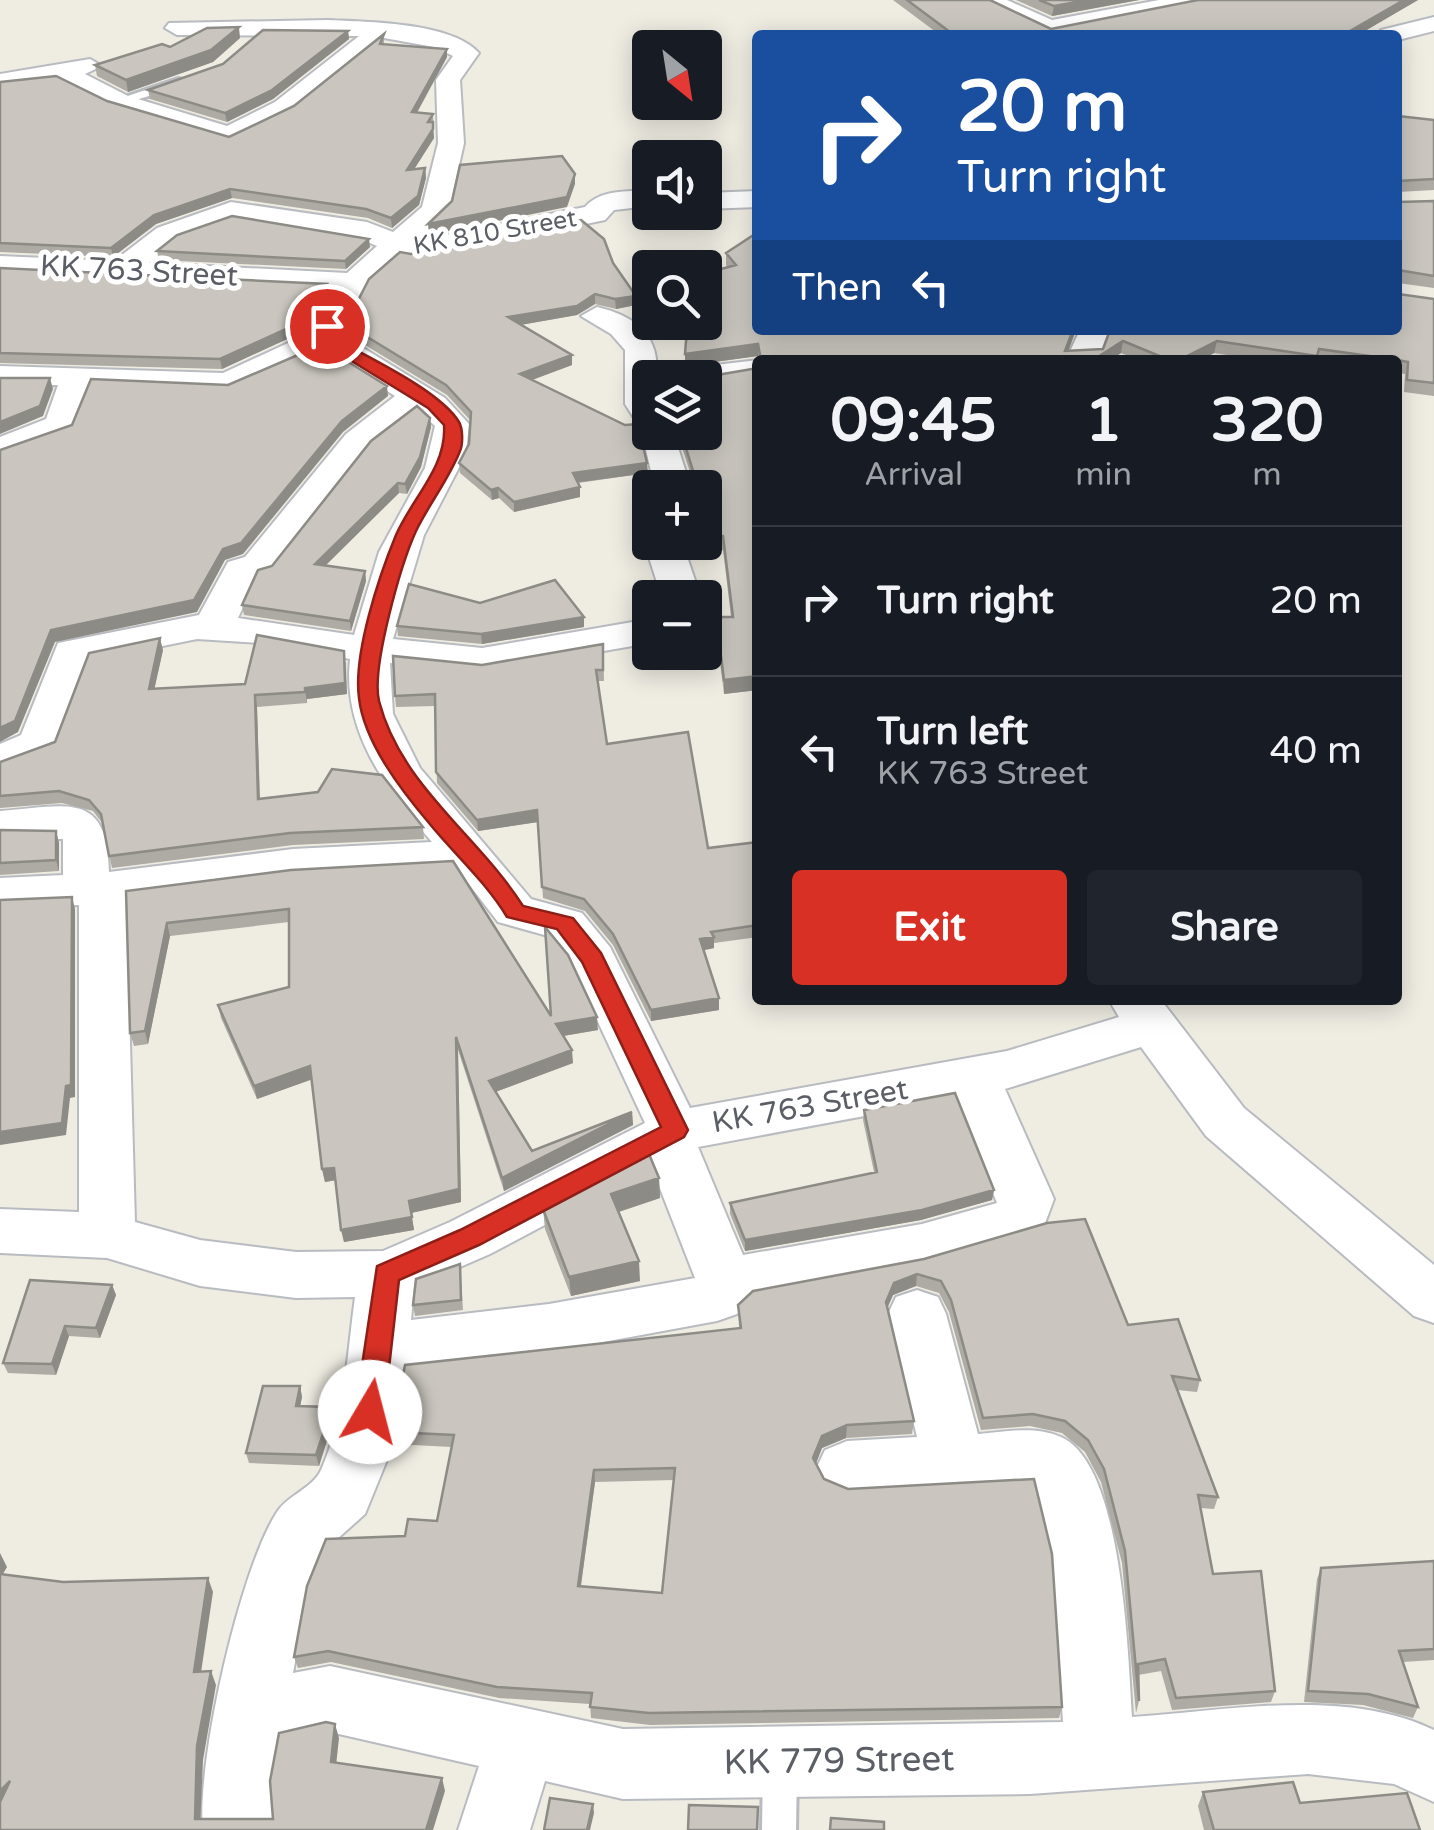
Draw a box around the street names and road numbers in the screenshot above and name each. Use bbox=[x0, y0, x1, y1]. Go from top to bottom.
street label: KK 810 Street bbox=[411, 203, 579, 261]
street label: KK 763 Street bbox=[39, 247, 239, 295]
street label: KK 763 Street bbox=[709, 1071, 911, 1141]
street label: KK 779 Street bbox=[723, 1738, 955, 1784]

